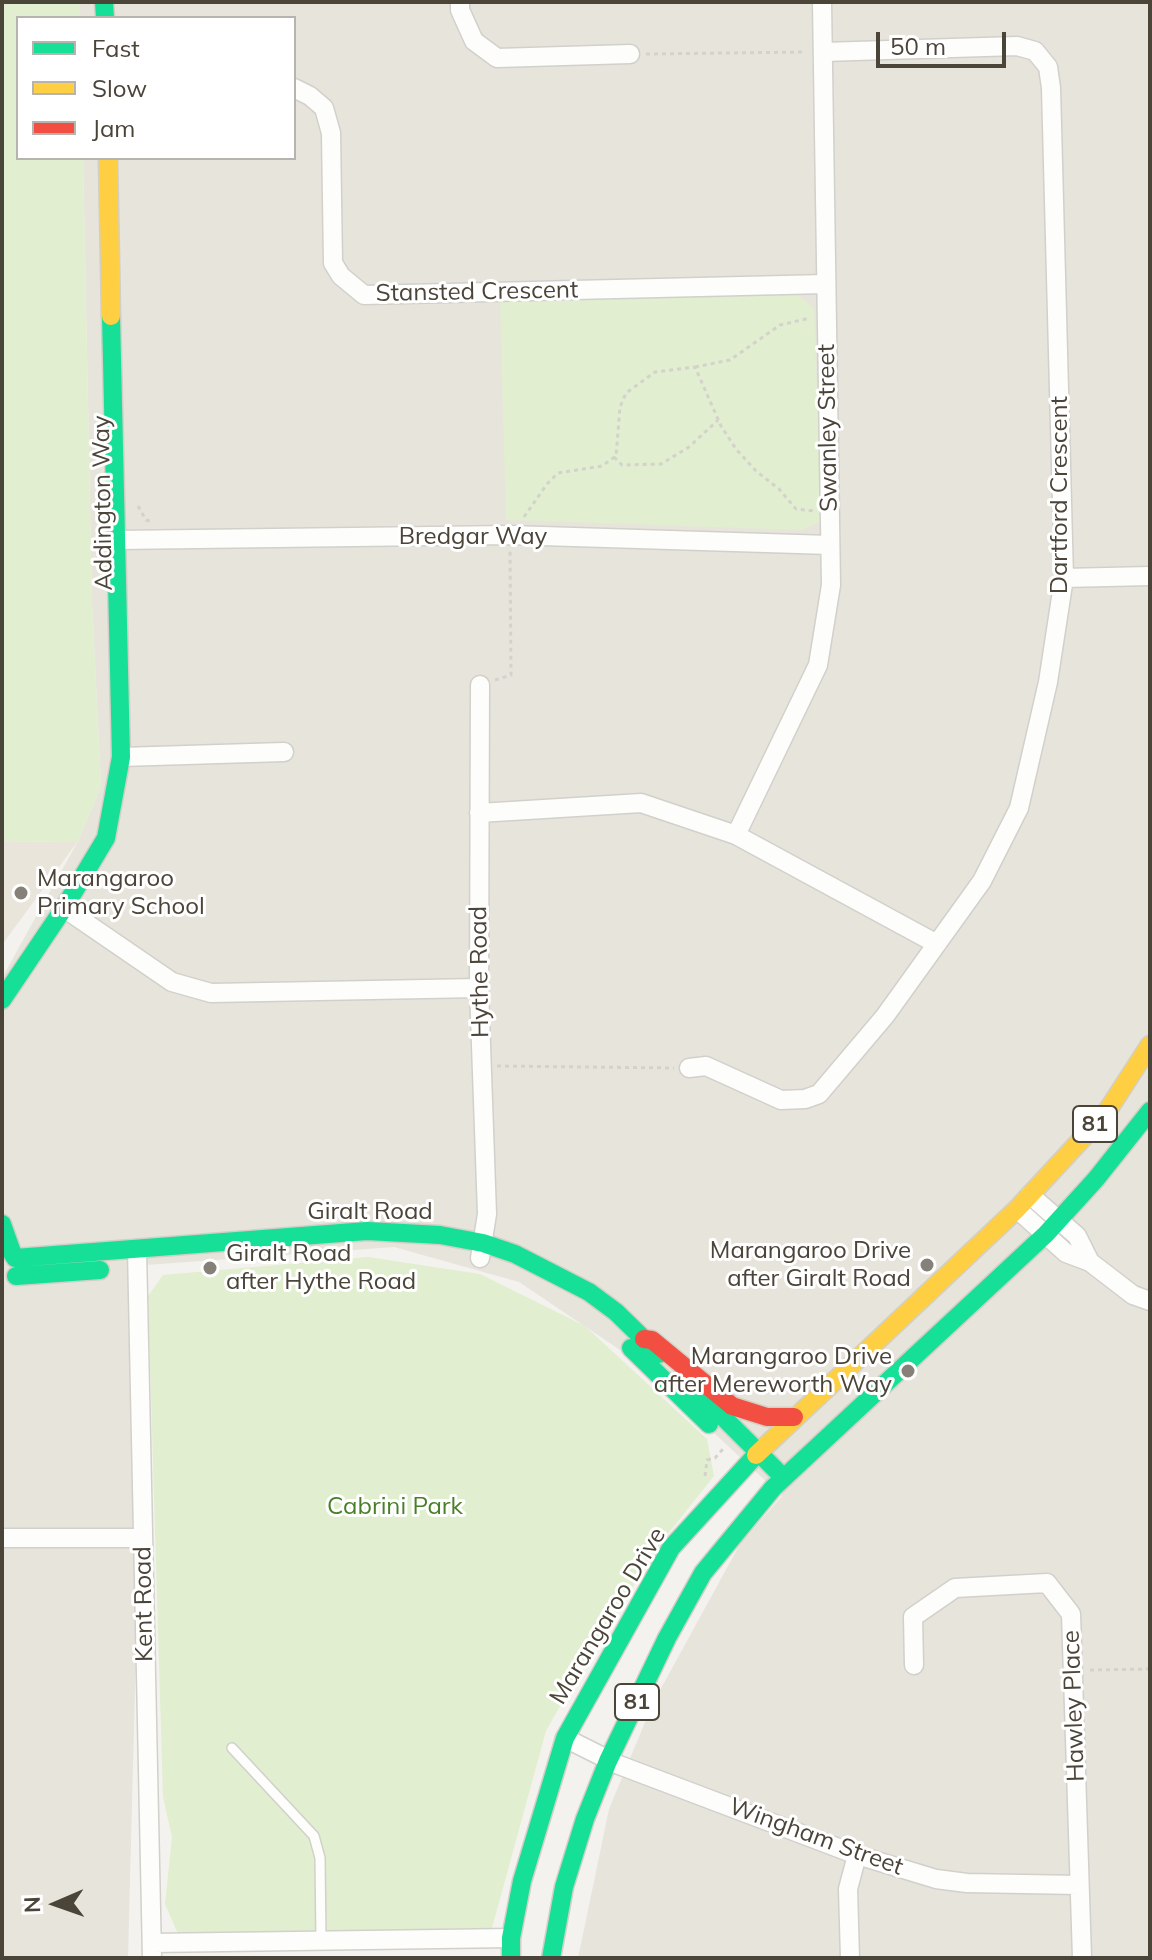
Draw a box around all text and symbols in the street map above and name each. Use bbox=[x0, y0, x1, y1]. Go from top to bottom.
legend bbox=[16, 16, 296, 160]
scale bar bbox=[880, 16, 1010, 66]
text: 50 m bbox=[890, 31, 946, 61]
text: Fast bbox=[92, 33, 140, 63]
text: Slow bbox=[92, 73, 147, 103]
text: Jam bbox=[92, 113, 135, 143]
street label: Stansted Crescent bbox=[375, 276, 579, 308]
street label: Swanley Street bbox=[812, 344, 844, 512]
street label: Dartford Crescent bbox=[1046, 396, 1074, 594]
street label: Addington Way bbox=[87, 415, 119, 591]
street label: Bredgar Way bbox=[399, 523, 547, 551]
place label: Marangaroo Primary School bbox=[37, 865, 205, 921]
marker: Marangaroo Primary School bbox=[12, 884, 30, 902]
street label: Hythe Road bbox=[464, 906, 496, 1038]
road number: 81 bbox=[1073, 1106, 1117, 1142]
street label: Giralt Road bbox=[307, 1198, 433, 1226]
place label: Marangaroo Drive after Giralt Road bbox=[710, 1237, 911, 1293]
place label: Giralt Road after Hythe Road bbox=[226, 1240, 416, 1296]
marker: Marangaroo Drive after Giralt Road bbox=[918, 1256, 936, 1274]
marker: Giralt Road after Hythe Road bbox=[201, 1259, 219, 1277]
place label: Marangaroo Drive after Mereworth Way bbox=[654, 1343, 892, 1399]
marker: Marangaroo Drive after Mereworth Way bbox=[899, 1362, 917, 1380]
park label: Cabrini Park bbox=[327, 1493, 463, 1521]
street label: Marangaroo Drive bbox=[544, 1522, 672, 1710]
street label: Kent Road bbox=[129, 1546, 159, 1662]
street label: Hawley Place bbox=[1057, 1630, 1091, 1782]
road number: 81 bbox=[615, 1684, 659, 1720]
street label: Wingham Street bbox=[725, 1792, 907, 1882]
north arrow bbox=[16, 1864, 96, 1944]
text: N bbox=[18, 1896, 46, 1914]

